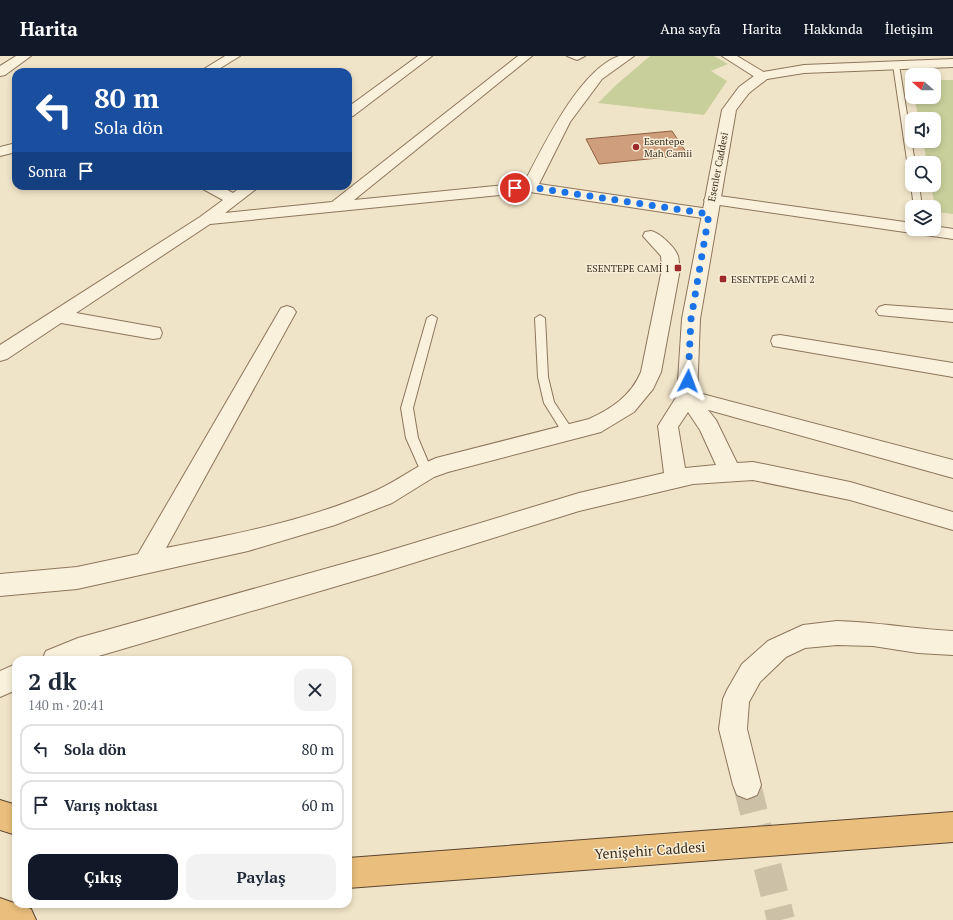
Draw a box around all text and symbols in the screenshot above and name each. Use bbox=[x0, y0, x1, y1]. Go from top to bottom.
text: Harita bbox=[20, 16, 78, 41]
text: Ana sayfa bbox=[660, 19, 721, 38]
text: Harita bbox=[743, 19, 782, 38]
text: Hakkında bbox=[804, 19, 863, 38]
text: İletişim bbox=[885, 19, 933, 38]
north arrow bbox=[905, 68, 941, 104]
map controls bbox=[905, 68, 941, 236]
text: 80 m bbox=[94, 79, 159, 116]
icon: left bbox=[28, 84, 80, 136]
button: sound bbox=[905, 112, 941, 148]
text: Sola dön bbox=[94, 115, 163, 139]
street label: Esenler Caddesi bbox=[705, 131, 731, 203]
place label: Esentepe Mah Camii bbox=[644, 135, 692, 160]
marker: Esentepe Mah Camii bbox=[631, 142, 641, 152]
button: search bbox=[905, 156, 941, 192]
icon: arrive bbox=[75, 160, 97, 182]
text: Sonra bbox=[28, 161, 67, 181]
pin bbox=[498, 171, 532, 205]
icon: arrive bbox=[504, 177, 526, 199]
button: layers bbox=[905, 200, 941, 236]
place label: ESENTEPE CAMİ 1 bbox=[586, 262, 670, 275]
marker: ESENTEPE CAMİ 1 bbox=[673, 263, 683, 273]
place label: ESENTEPE CAMİ 2 bbox=[731, 273, 815, 286]
marker: ESENTEPE CAMİ 2 bbox=[718, 274, 728, 284]
position arrow bbox=[667, 360, 709, 402]
text: 2 dk bbox=[28, 665, 76, 697]
button: close bbox=[294, 669, 336, 711]
text: 140 m · 20:41 bbox=[28, 696, 105, 714]
icon: left bbox=[30, 738, 52, 760]
text: Sola dön bbox=[64, 739, 126, 759]
text: 80 m bbox=[301, 739, 334, 759]
icon: arrive bbox=[30, 794, 52, 816]
text: Varış noktası bbox=[64, 795, 158, 815]
text: 60 m bbox=[301, 795, 334, 815]
street label: Yenişehir Caddesi bbox=[594, 837, 706, 863]
button: Çıkış bbox=[28, 854, 178, 900]
button: Paylaş bbox=[186, 854, 336, 900]

